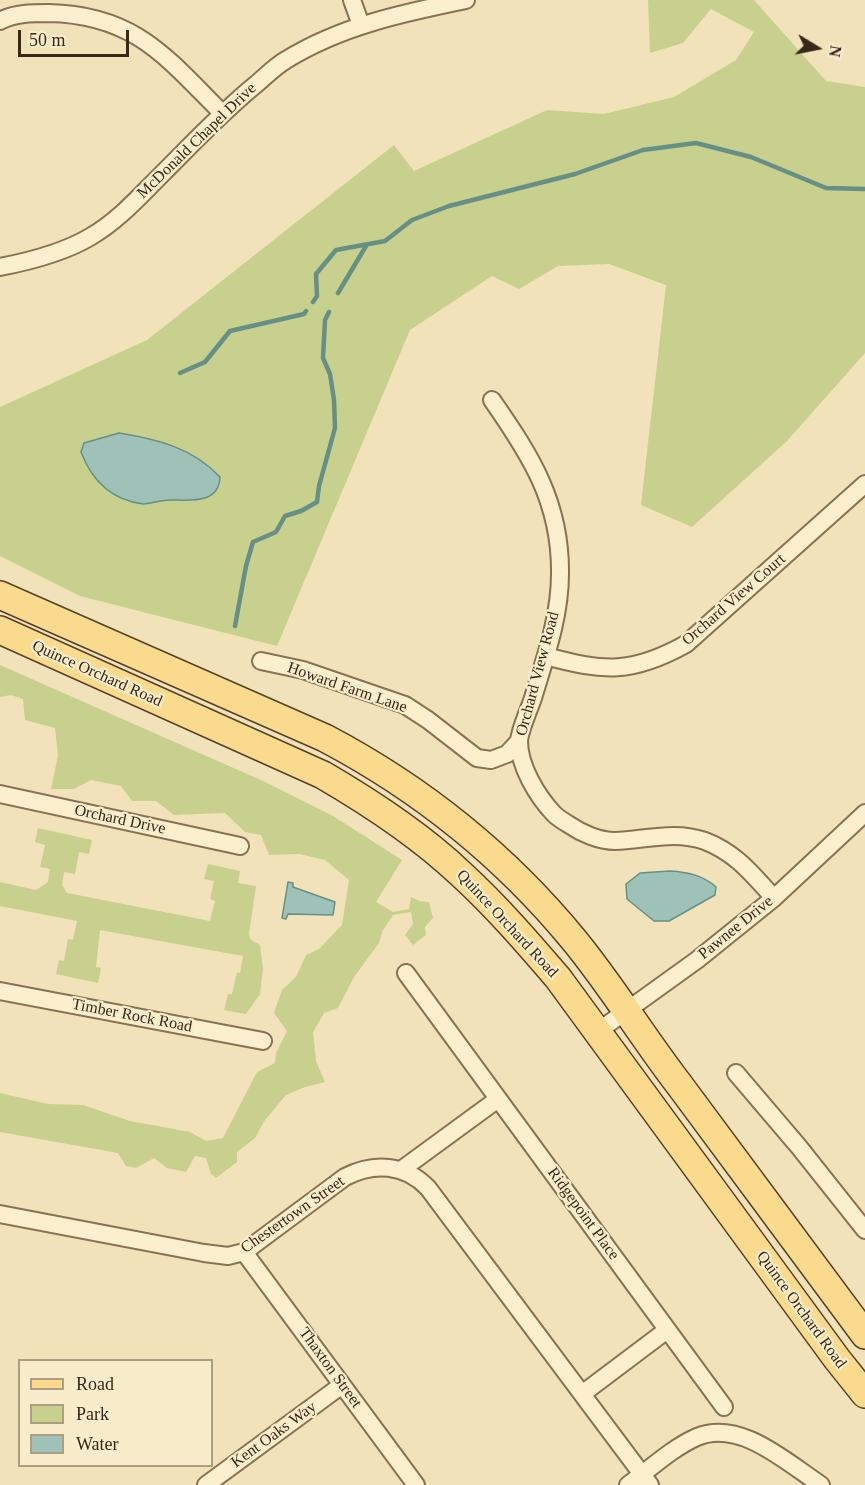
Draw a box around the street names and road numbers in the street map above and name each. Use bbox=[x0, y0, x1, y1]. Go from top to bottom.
street label: McDonald Chapel Drive bbox=[133, 79, 261, 203]
street label: Orchard View Court bbox=[678, 550, 790, 650]
street label: Orchard View Road bbox=[512, 610, 564, 738]
street label: Quince Orchard Road bbox=[29, 637, 165, 711]
street label: Howard Farm Lane bbox=[285, 659, 409, 717]
street label: Orchard Drive bbox=[73, 801, 167, 839]
street label: Quince Orchard Road bbox=[452, 866, 562, 982]
street label: Pawnee Drive bbox=[695, 892, 777, 964]
street label: Timber Rock Road bbox=[70, 995, 194, 1037]
street label: Ridgepoint Place bbox=[543, 1164, 623, 1264]
street label: Chestertown Street bbox=[237, 1172, 349, 1258]
street label: Quince Orchard Road bbox=[752, 1248, 850, 1372]
street label: Thaxton Street bbox=[294, 1324, 366, 1412]
street label: Kent Oaks Way bbox=[228, 1398, 320, 1472]

